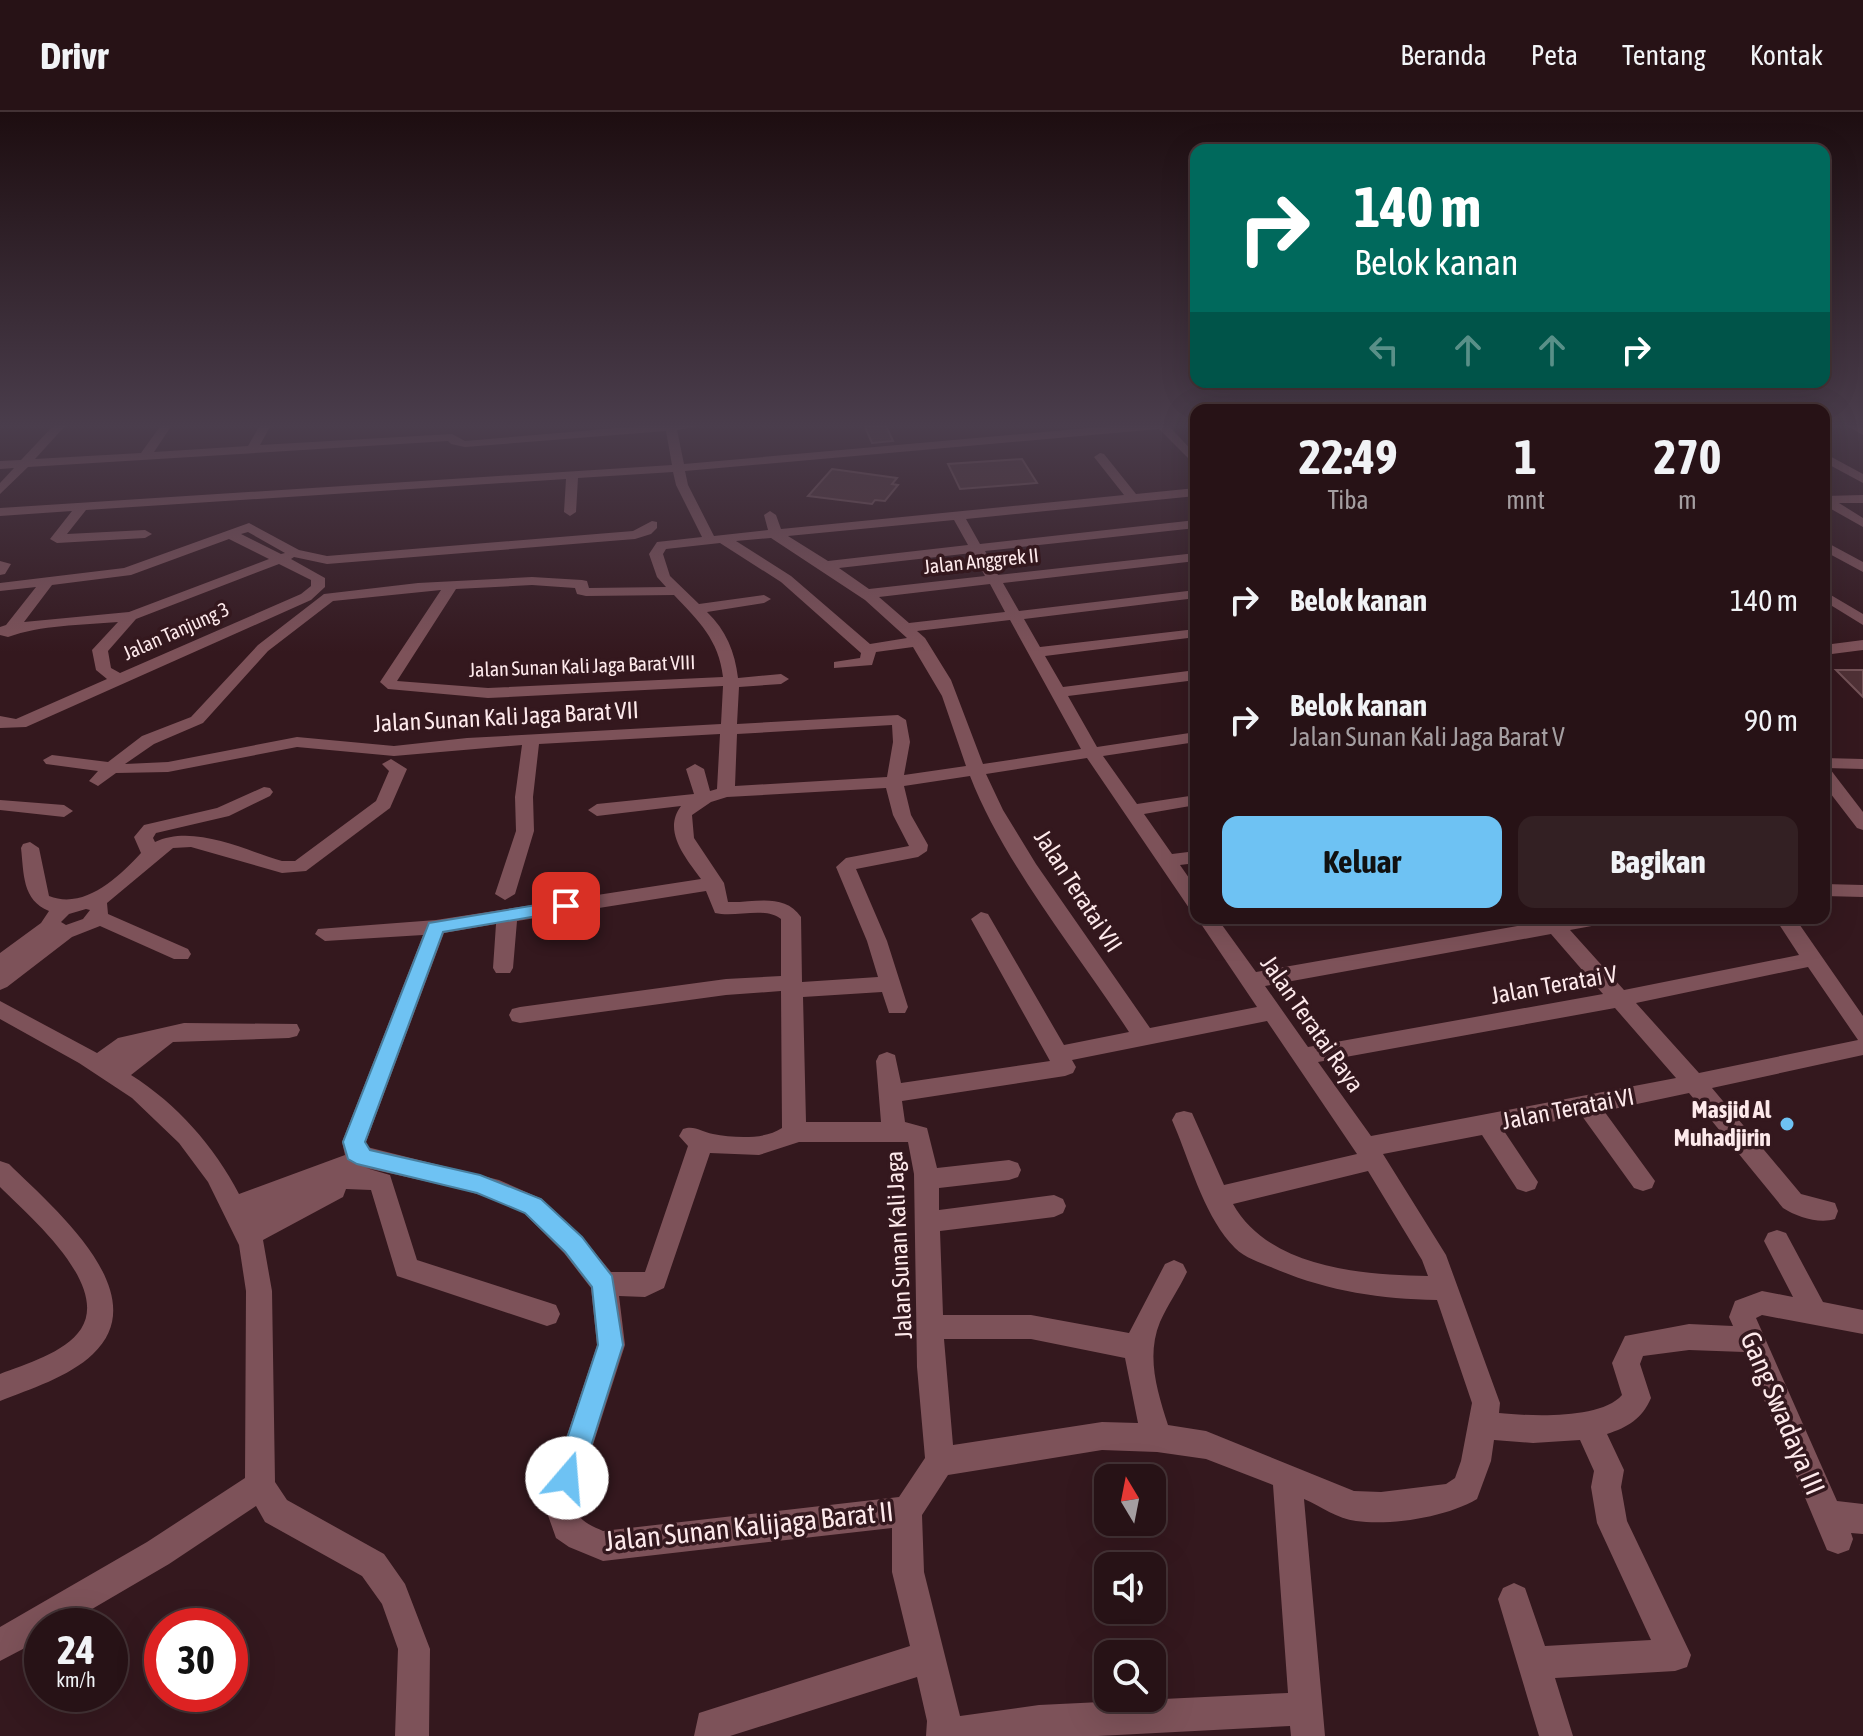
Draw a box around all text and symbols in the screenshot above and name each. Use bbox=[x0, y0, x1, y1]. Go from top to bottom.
text: Drivr bbox=[40, 34, 108, 77]
text: Beranda bbox=[1400, 39, 1487, 71]
text: Peta bbox=[1531, 39, 1578, 71]
text: Tentang bbox=[1622, 39, 1706, 71]
text: Kontak bbox=[1750, 39, 1823, 71]
text: 140 m bbox=[1354, 175, 1481, 239]
icon: right bbox=[1222, 176, 1326, 280]
text: Belok kanan bbox=[1354, 241, 1519, 283]
icon: left bbox=[1362, 328, 1406, 372]
icon: ahead bbox=[1446, 328, 1490, 372]
icon: ahead bbox=[1530, 328, 1574, 372]
icon: right bbox=[1614, 328, 1658, 372]
text: 22:49 bbox=[1299, 429, 1397, 484]
text: 1 bbox=[1514, 429, 1537, 484]
text: 270 bbox=[1654, 429, 1721, 484]
text: Tiba bbox=[1327, 485, 1369, 515]
text: mnt bbox=[1506, 485, 1545, 515]
text: m bbox=[1678, 485, 1697, 515]
street label: Jalan Anggrek II bbox=[922, 543, 1040, 578]
icon: right bbox=[1222, 578, 1266, 622]
text: Belok kanan bbox=[1290, 583, 1427, 617]
text: 140 m bbox=[1730, 583, 1798, 617]
street label: Jalan Tanjung 3 bbox=[119, 597, 232, 664]
street label: Jalan Sunan Kali Jaga Barat VIII bbox=[468, 650, 696, 681]
text: Belok kanan bbox=[1290, 688, 1427, 722]
street label: Jalan Sunan Kali Jaga Barat VII bbox=[372, 696, 639, 737]
icon: right bbox=[1222, 698, 1266, 742]
text: 90 m bbox=[1744, 703, 1798, 737]
text: Jalan Sunan Kali Jaga Barat V bbox=[1290, 722, 1565, 752]
button: Keluar bbox=[1222, 816, 1502, 908]
button: Bagikan bbox=[1518, 816, 1798, 908]
street label: Jalan Teratai VII bbox=[1029, 825, 1128, 957]
pin bbox=[532, 872, 600, 940]
icon: arrive bbox=[544, 884, 588, 928]
street label: Jalan Teratai Raya bbox=[1255, 950, 1369, 1097]
street label: Jalan Teratai V bbox=[1489, 960, 1619, 1009]
street label: Jalan Teratai VI bbox=[1500, 1082, 1636, 1135]
place label: Masjid Al Muhadjirin bbox=[1674, 1096, 1772, 1151]
marker: Masjid Al Muhadjirin bbox=[1778, 1115, 1796, 1133]
street label: Jalan Sunan Kali Jaga bbox=[880, 1150, 917, 1340]
street label: Gang Swadaya III bbox=[1734, 1327, 1832, 1499]
position arrow bbox=[525, 1436, 609, 1520]
north arrow bbox=[1094, 1464, 1166, 1536]
map controls bbox=[1094, 1464, 1166, 1712]
street label: Jalan Sunan Kalijaga Barat II bbox=[603, 1495, 895, 1557]
button: sound bbox=[1094, 1552, 1166, 1624]
speed limit sign: 30 bbox=[144, 1608, 248, 1712]
text: 24 bbox=[57, 1627, 95, 1672]
button: search bbox=[1094, 1640, 1166, 1712]
text: km/h bbox=[56, 1668, 96, 1691]

